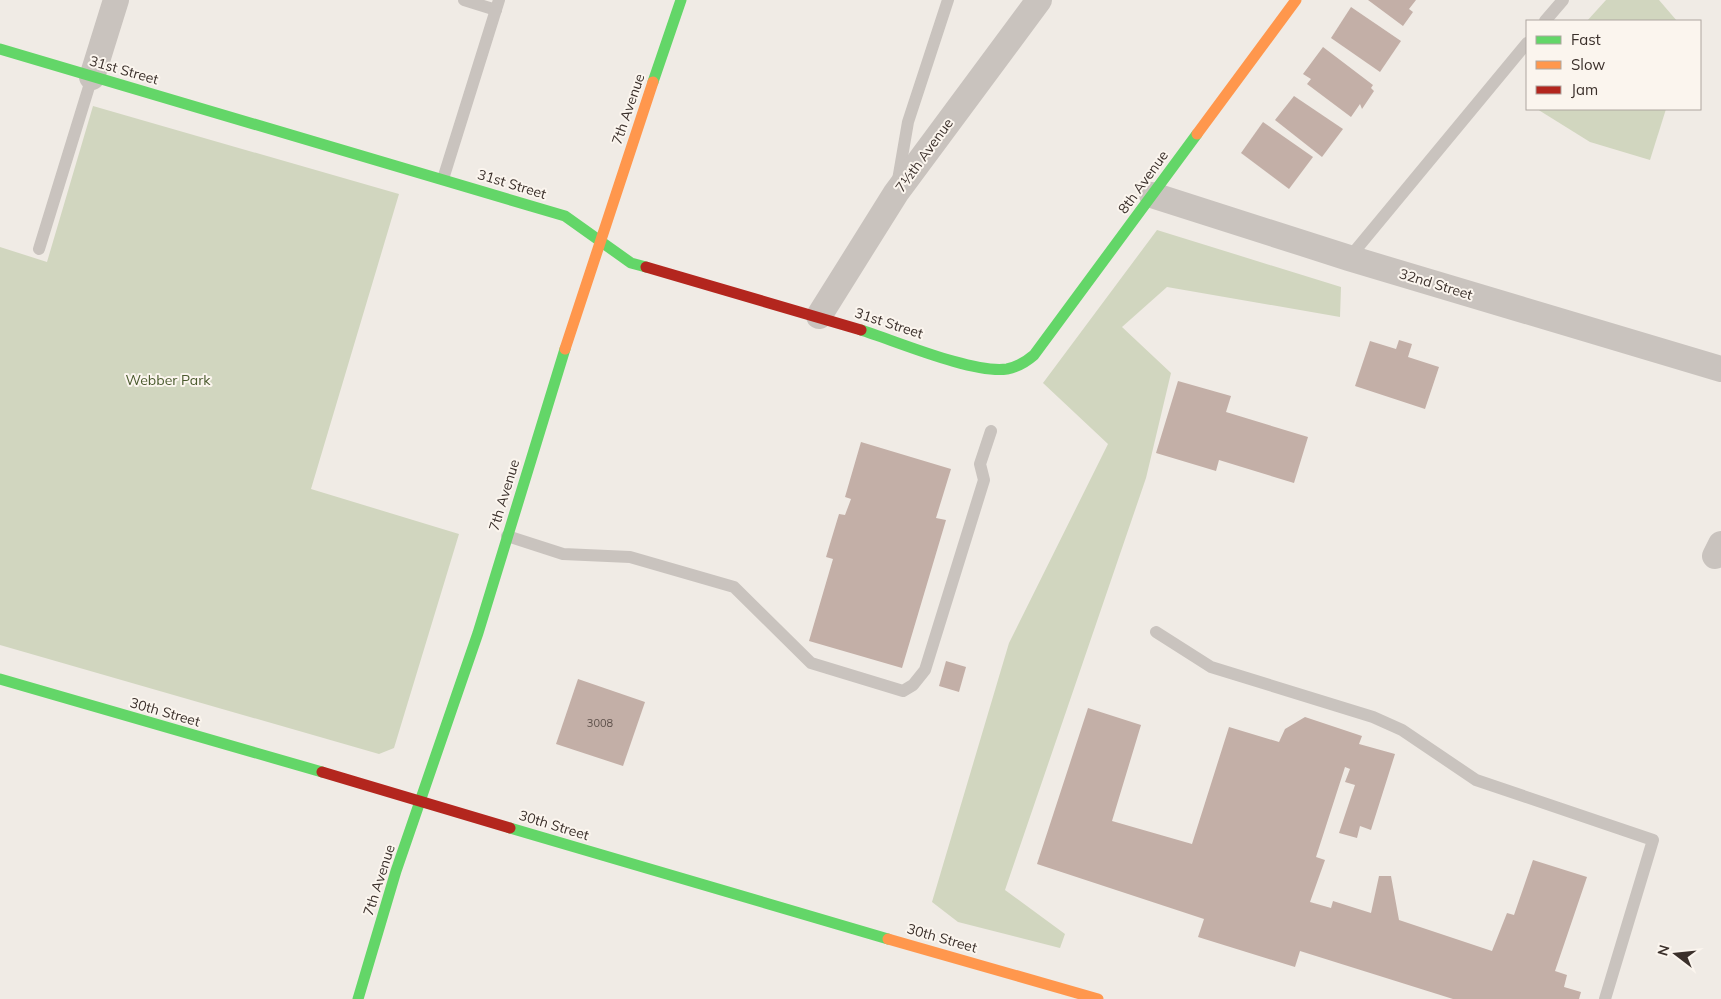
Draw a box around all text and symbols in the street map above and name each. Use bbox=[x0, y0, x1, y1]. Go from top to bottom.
legend bbox=[1526, 20, 1701, 110]
text: Fast bbox=[1571, 30, 1601, 49]
street label: 31st Street bbox=[87, 52, 161, 88]
text: Slow bbox=[1571, 55, 1605, 74]
street label: 7th Avenue bbox=[607, 71, 649, 147]
text: Jam bbox=[1571, 80, 1598, 99]
street label: 7½th Avenue bbox=[891, 114, 957, 196]
street label: 8th Avenue bbox=[1114, 147, 1172, 217]
street label: 31st Street bbox=[475, 165, 549, 203]
street label: 32nd Street bbox=[1397, 264, 1475, 304]
street label: 31st Street bbox=[852, 303, 926, 343]
park label: Webber Park bbox=[126, 371, 211, 389]
street label: 7th Avenue bbox=[485, 457, 523, 533]
street label: 30th Street bbox=[128, 693, 202, 731]
house number: 3008 bbox=[587, 716, 614, 730]
street label: 30th Street bbox=[517, 806, 591, 844]
street label: 7th Avenue bbox=[359, 842, 399, 918]
street label: 30th Street bbox=[905, 919, 979, 957]
north arrow bbox=[1651, 929, 1701, 979]
text: N bbox=[1653, 943, 1674, 958]

